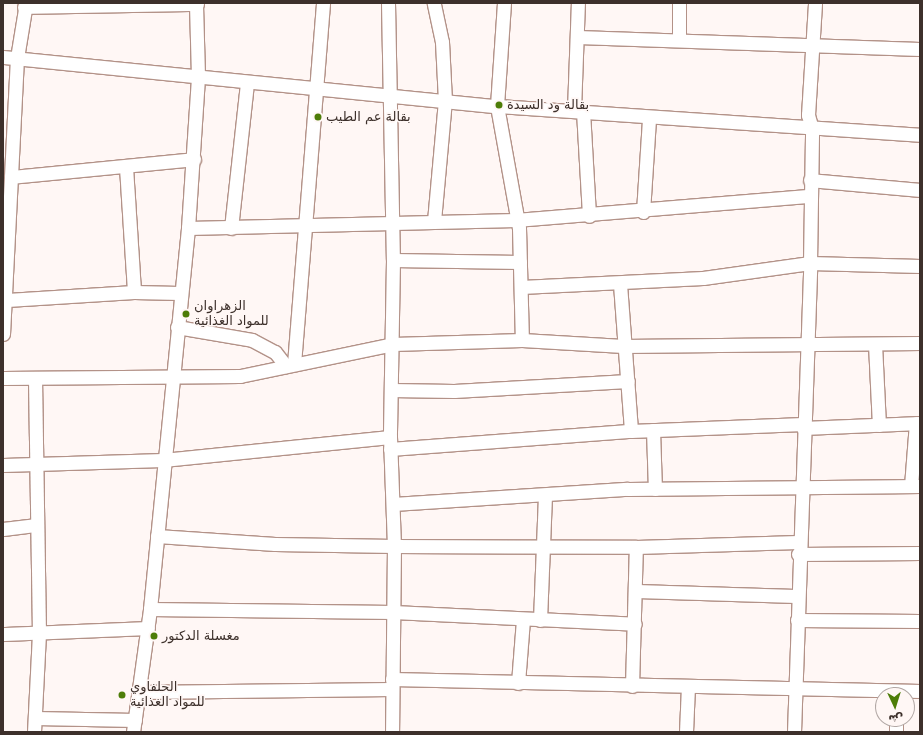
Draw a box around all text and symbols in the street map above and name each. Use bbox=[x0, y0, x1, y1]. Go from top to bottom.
place label: بقالة ود السيدة bbox=[507, 97, 589, 113]
marker: بقالة ود السيدة bbox=[494, 100, 504, 110]
place label: بقالة عم الطيب bbox=[326, 109, 411, 125]
marker: بقالة عم الطيب bbox=[313, 112, 323, 122]
place label: الزهراوان للمواد الغذائية bbox=[194, 299, 269, 330]
marker: الزهراوان للمواد الغذائية bbox=[181, 309, 191, 319]
place label: مغسلة الدكتور bbox=[162, 628, 240, 644]
marker: مغسلة الدكتور bbox=[149, 631, 159, 641]
place label: الحلفاوي للمواد الغذائية bbox=[130, 680, 205, 711]
north arrow bbox=[875, 687, 915, 727]
marker: الحلفاوي للمواد الغذائية bbox=[117, 690, 127, 700]
text: ش bbox=[888, 711, 904, 725]

